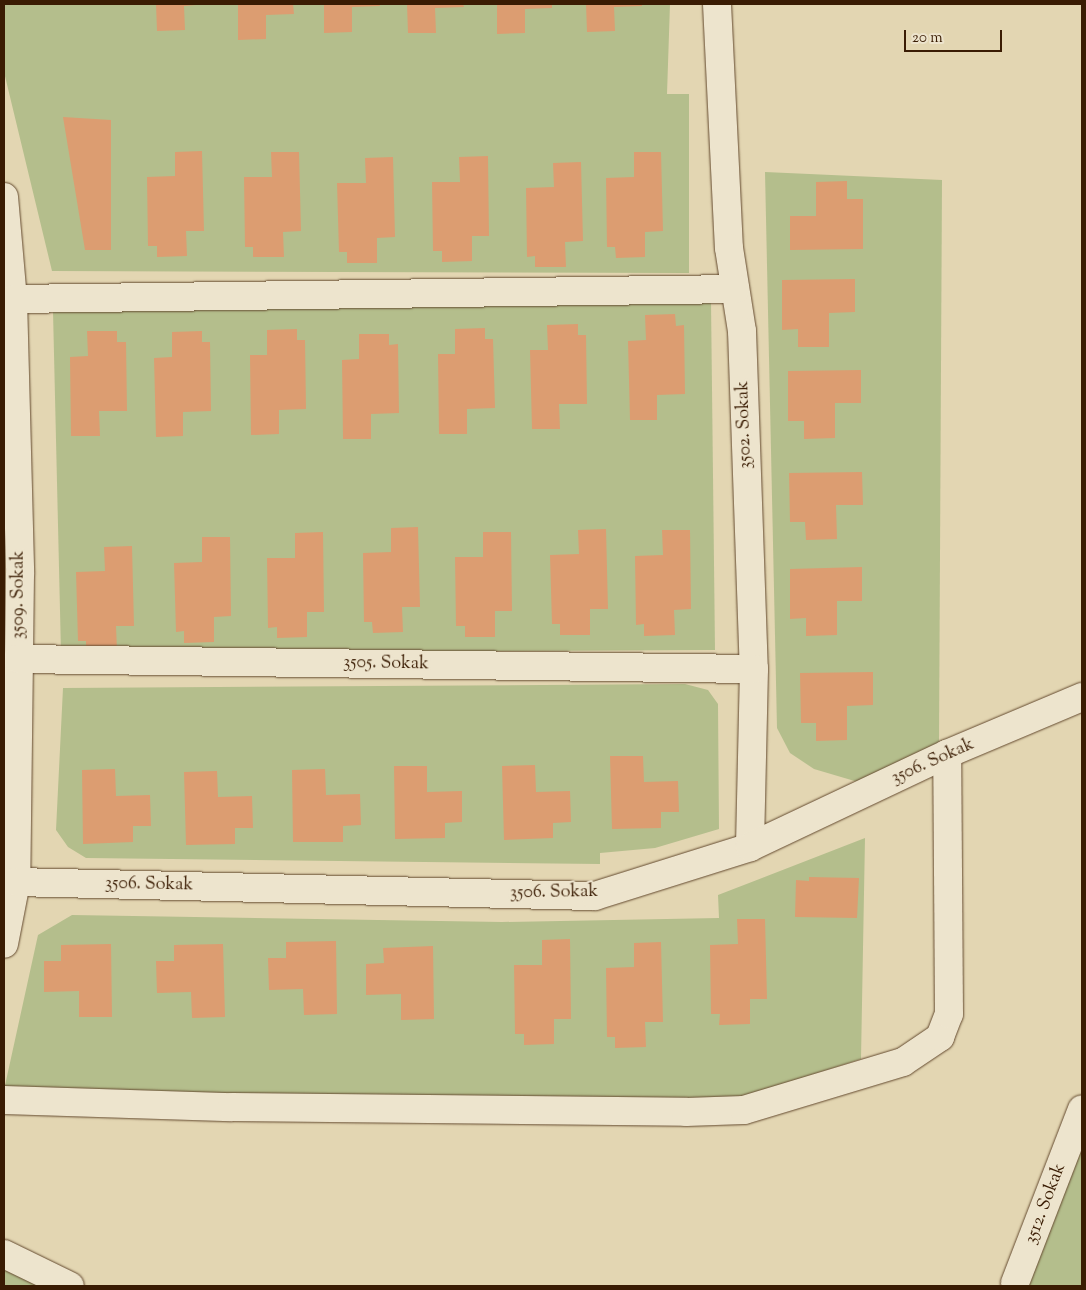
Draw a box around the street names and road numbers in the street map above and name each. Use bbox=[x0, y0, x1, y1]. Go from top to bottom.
street label: 3502. Sokak bbox=[733, 381, 757, 469]
street label: 3509. Sokak bbox=[8, 551, 30, 639]
street label: 3505. Sokak bbox=[343, 652, 429, 676]
street label: 3506. Sokak bbox=[888, 734, 978, 790]
street label: 3506. Sokak bbox=[105, 873, 193, 897]
street label: 3506. Sokak bbox=[510, 881, 598, 905]
street label: 3512. Sokak bbox=[1021, 1161, 1071, 1247]

